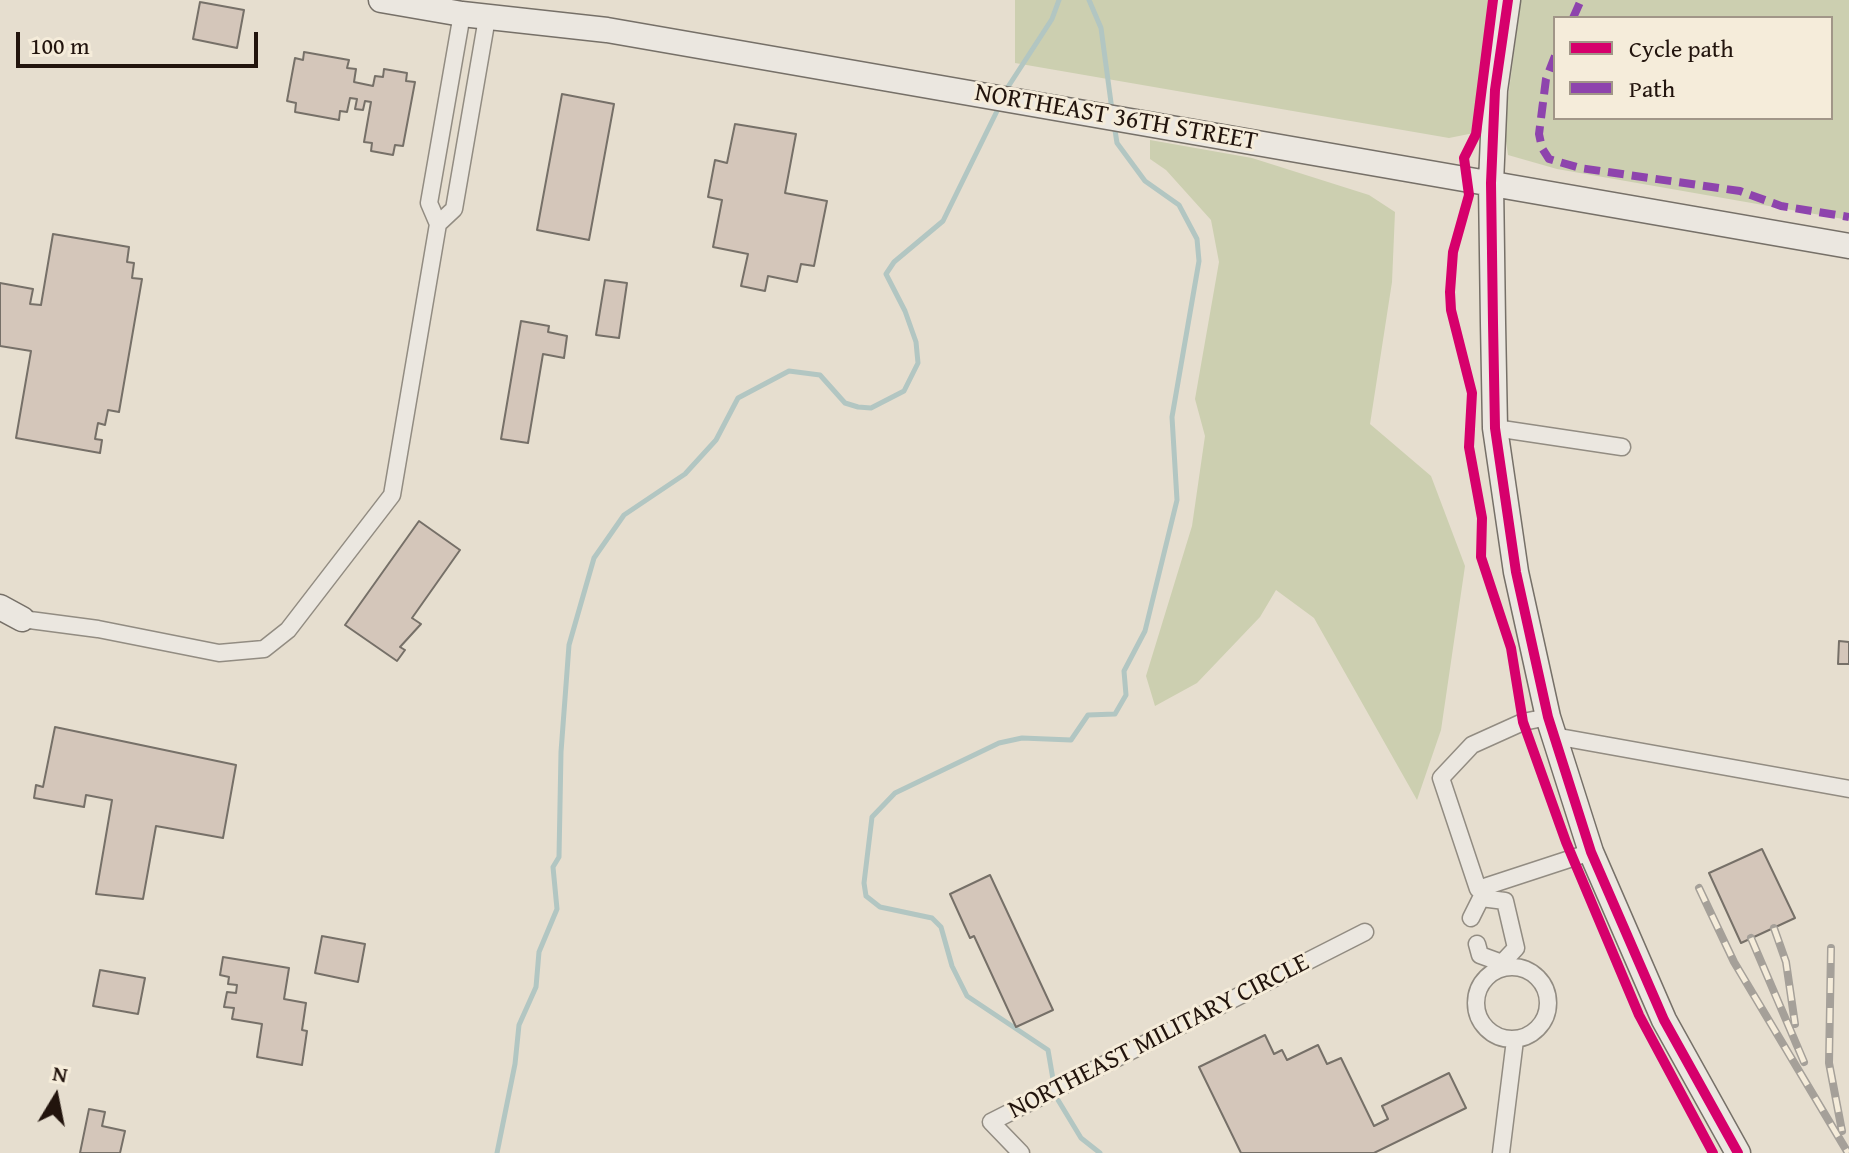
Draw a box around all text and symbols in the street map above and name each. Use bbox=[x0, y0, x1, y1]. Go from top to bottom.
scale bar bbox=[20, 16, 262, 66]
legend bbox=[1553, 16, 1833, 120]
text: 100 m bbox=[30, 28, 90, 63]
text: Cycle path bbox=[1629, 31, 1734, 66]
text: Path bbox=[1629, 71, 1675, 106]
street label: NORTHEAST 36TH STREET bbox=[972, 78, 1260, 158]
street label: NORTHEAST MILITARY CIRCLE bbox=[1004, 947, 1314, 1127]
text: N bbox=[50, 1056, 70, 1090]
north arrow bbox=[16, 1057, 96, 1137]

